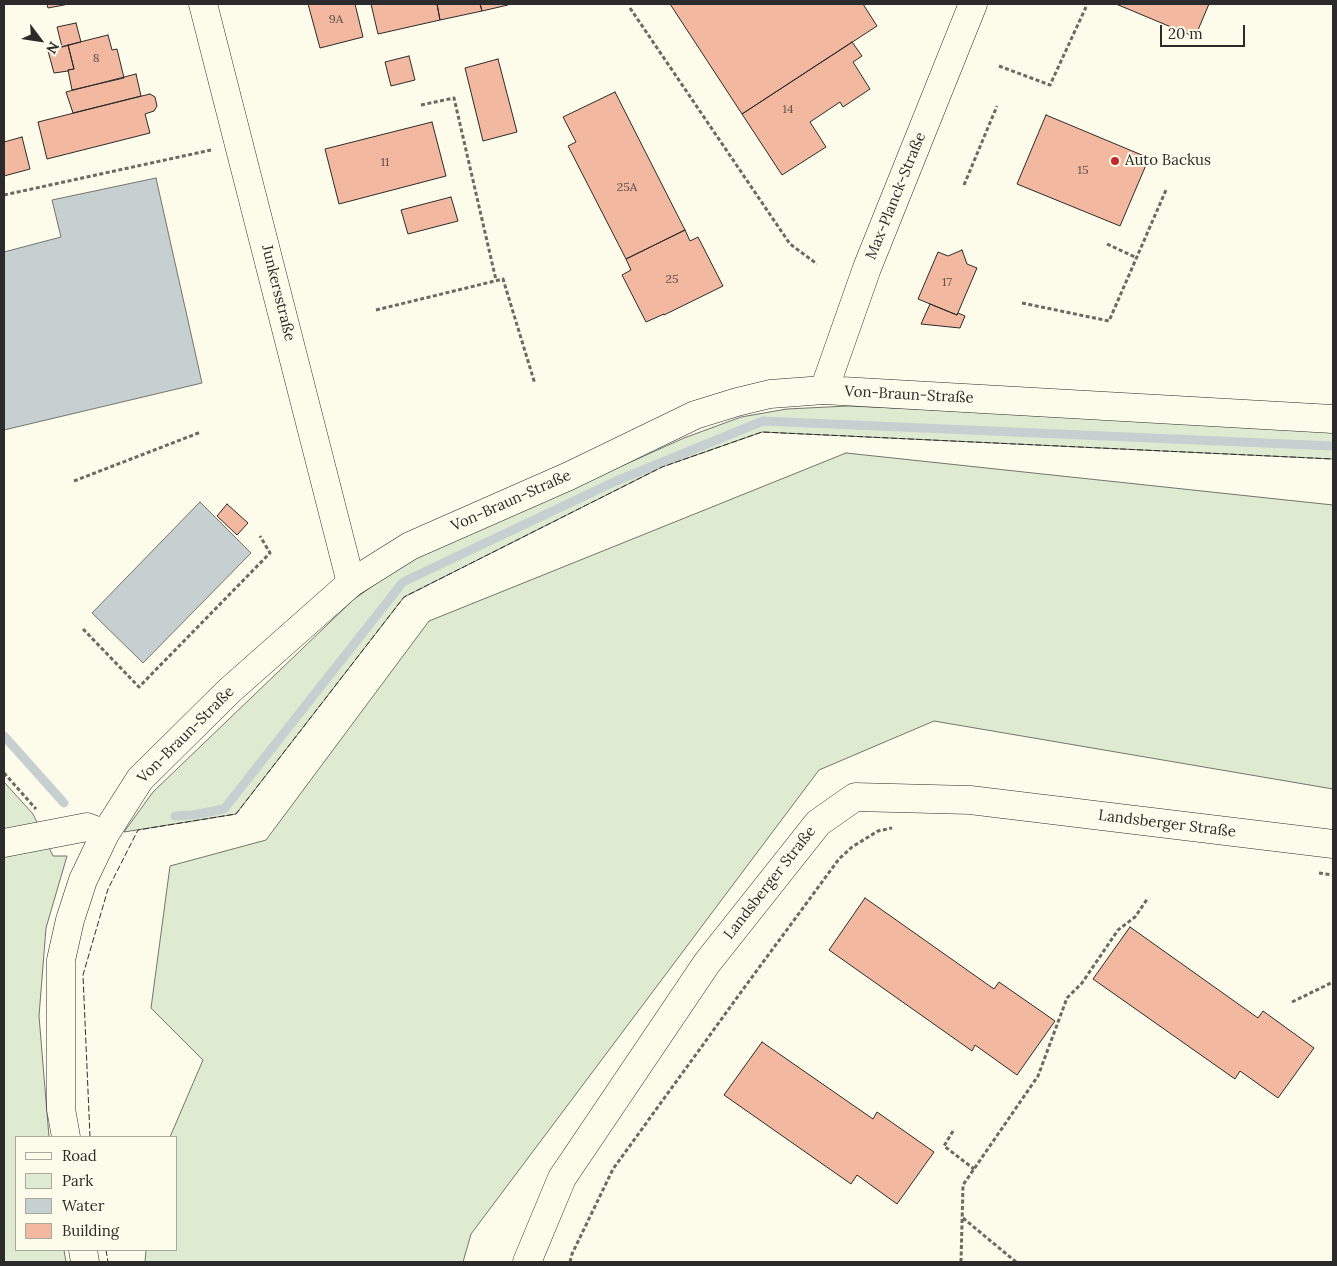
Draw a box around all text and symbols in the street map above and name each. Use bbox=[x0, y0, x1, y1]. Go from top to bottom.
house number: 9A bbox=[329, 13, 343, 27]
north arrow bbox=[15, 15, 65, 65]
scale bar bbox=[1162, 15, 1247, 47]
text: 20 m bbox=[1168, 24, 1203, 43]
text: N bbox=[42, 38, 63, 57]
house number: 8 bbox=[93, 52, 99, 66]
house number: 14 bbox=[783, 103, 793, 117]
street label: Max-Planck-Straße bbox=[862, 130, 930, 262]
place label: Auto Backus bbox=[1125, 152, 1211, 170]
marker: Auto Backus bbox=[1109, 155, 1121, 167]
house number: 11 bbox=[381, 156, 389, 170]
house number: 15 bbox=[1078, 164, 1088, 178]
house number: 25A bbox=[617, 181, 637, 195]
street label: Junkersstraße bbox=[257, 243, 299, 343]
house number: 25 bbox=[666, 273, 678, 287]
house number: 17 bbox=[942, 276, 952, 290]
street label: Von-Braun-Straße bbox=[844, 383, 974, 407]
street label: Von-Braun-Straße bbox=[448, 466, 574, 536]
street label: Von-Braun-Straße bbox=[134, 683, 238, 787]
street label: Landsberger Straße bbox=[1097, 807, 1237, 841]
street label: Landsberger Straße bbox=[720, 823, 820, 943]
legend bbox=[15, 1136, 178, 1251]
text: Road bbox=[62, 1146, 97, 1165]
text: Park bbox=[62, 1171, 93, 1190]
text: Water bbox=[62, 1196, 104, 1215]
text: Building bbox=[62, 1221, 119, 1240]

